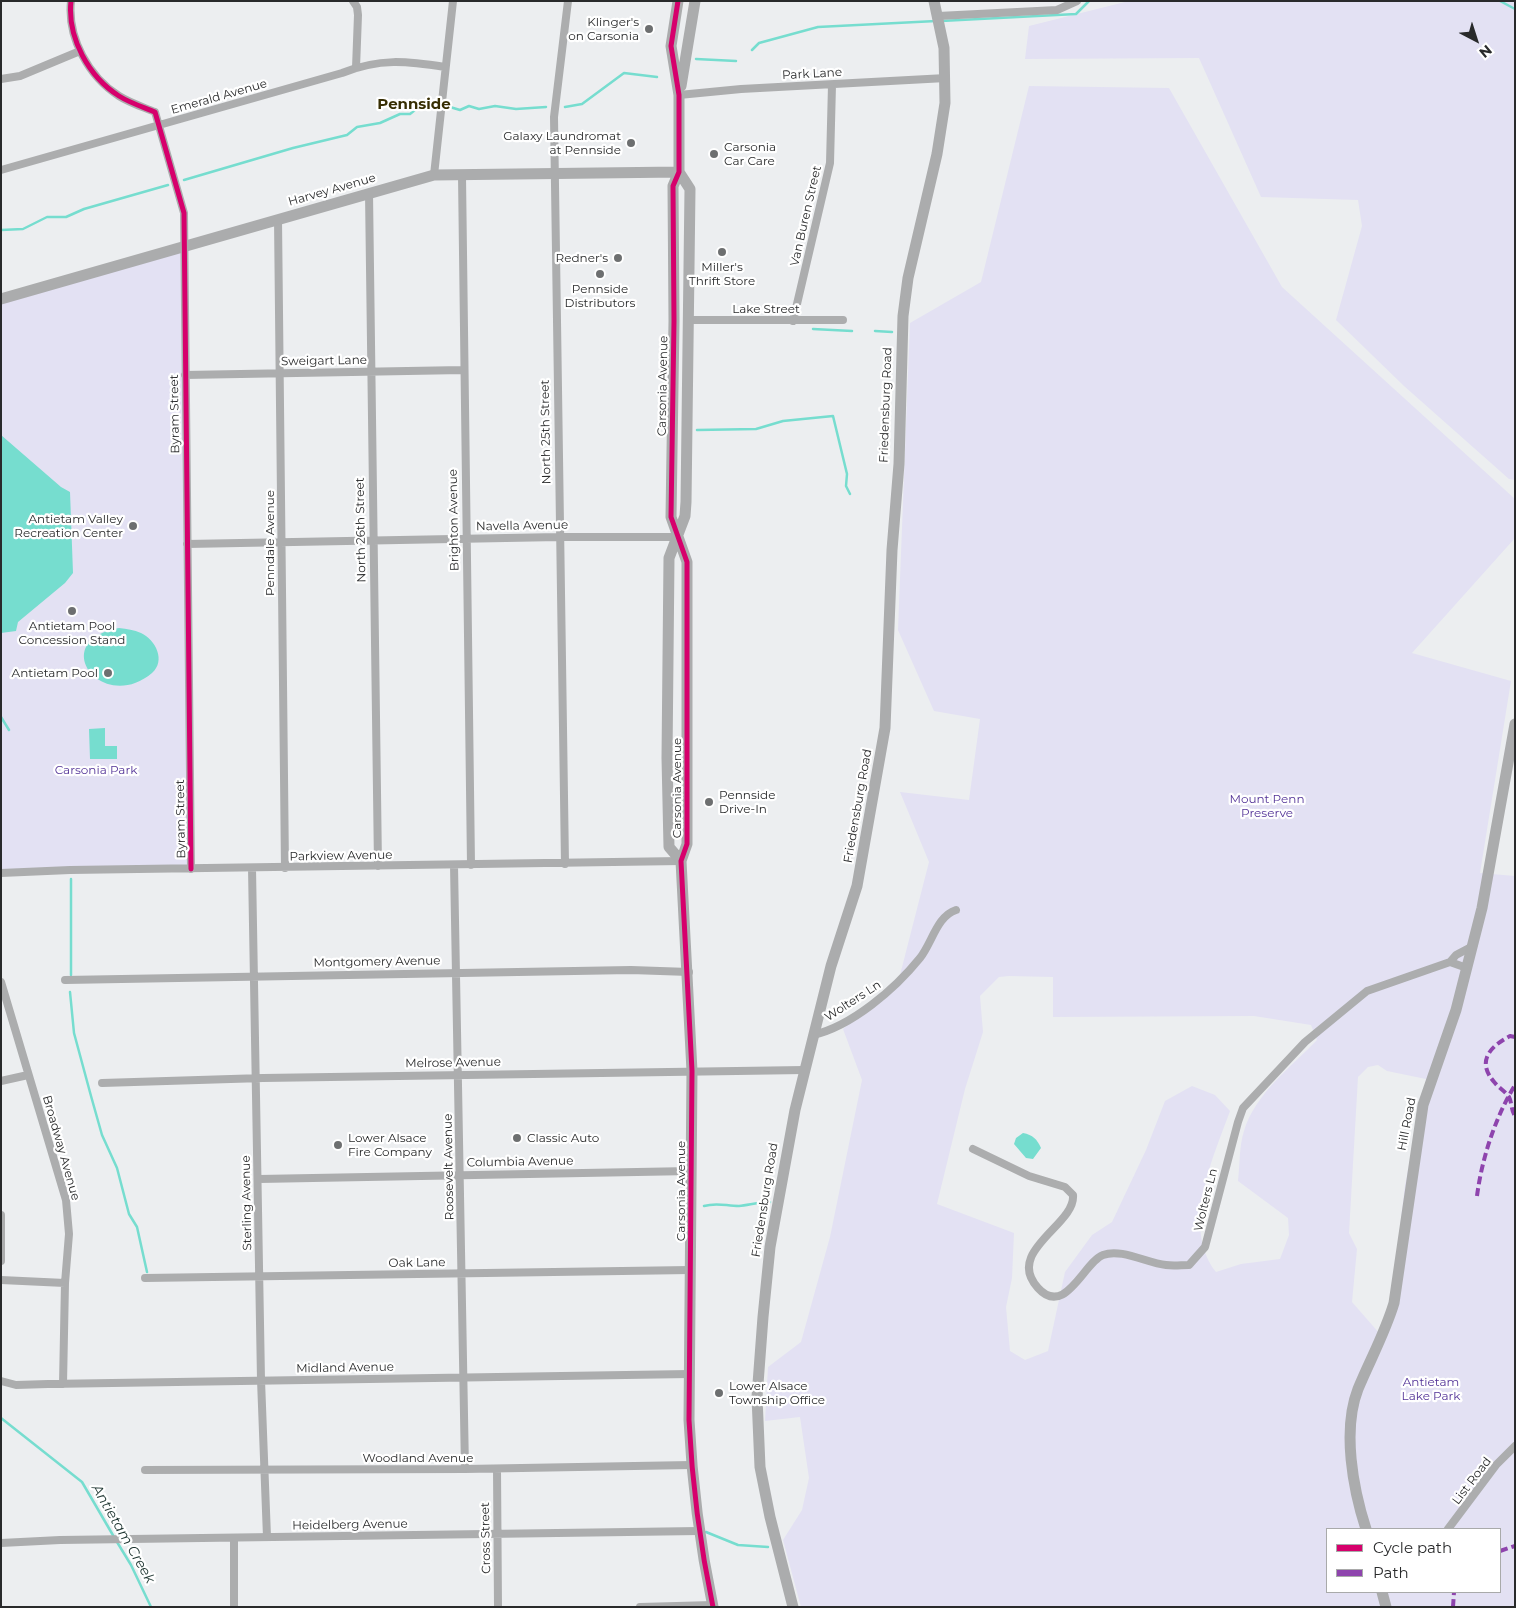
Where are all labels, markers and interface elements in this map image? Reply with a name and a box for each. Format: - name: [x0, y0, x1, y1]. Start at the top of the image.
- place label: Klinger's on Carsonia: [568, 15, 639, 43]
- north arrow: [1451, 15, 1501, 65]
- marker: Klinger's on Carsonia: [643, 23, 655, 35]
- text: N: [1476, 41, 1496, 62]
- street label: Park Lane: [782, 65, 842, 83]
- street label: Emerald Avenue: [169, 76, 269, 118]
- district label: Pennside: [377, 96, 451, 114]
- place label: Galaxy Laundromat at Pennside: [503, 129, 621, 157]
- marker: Galaxy Laundromat at Pennside: [625, 137, 637, 149]
- place label: Carsonia Car Care: [724, 140, 776, 168]
- marker: Carsonia Car Care: [708, 148, 720, 160]
- street label: Van Buren Street: [787, 164, 825, 268]
- street label: Harvey Avenue: [287, 171, 377, 209]
- marker: Miller's Thrift Store: [716, 246, 728, 258]
- place label: Redner's: [555, 251, 608, 265]
- marker: Redner's: [612, 252, 624, 264]
- place label: Miller's Thrift Store: [689, 260, 755, 288]
- marker: Pennside Distributors: [594, 268, 606, 280]
- place label: Pennside Distributors: [565, 282, 635, 310]
- street label: Lake Street: [732, 302, 800, 316]
- street label: Carsonia Avenue: [655, 336, 671, 436]
- street label: Friedensburg Road: [877, 347, 895, 463]
- street label: Sweigart Lane: [281, 353, 367, 369]
- street label: Byram Street: [167, 374, 183, 454]
- street label: North 25th Street: [538, 380, 554, 484]
- street label: Brighton Avenue: [446, 469, 462, 571]
- street label: North 26th Street: [353, 477, 369, 583]
- street label: Penndale Avenue: [263, 490, 277, 596]
- place label: Antietam Valley Recreation Center: [14, 512, 123, 540]
- street label: Navella Avenue: [476, 518, 568, 534]
- marker: Antietam Valley Recreation Center: [127, 520, 139, 532]
- marker: Antietam Pool Concession Stand: [66, 605, 78, 617]
- place label: Antietam Pool Concession Stand: [19, 619, 125, 647]
- place label: Antietam Pool: [12, 666, 98, 680]
- marker: Antietam Pool: [102, 667, 114, 679]
- street label: Carsonia Avenue: [670, 738, 684, 838]
- street label: Friedensburg Road: [841, 748, 875, 864]
- park label: Carsonia Park: [55, 763, 137, 777]
- street label: Byram Street: [173, 779, 189, 859]
- place label: Pennside Drive-In: [719, 788, 775, 816]
- park label: Mount Penn Preserve: [1229, 792, 1305, 820]
- marker: Pennside Drive-In: [703, 796, 715, 808]
- street label: Parkview Avenue: [289, 848, 393, 864]
- street label: Montgomery Avenue: [313, 954, 441, 970]
- street label: Wolters Ln: [822, 977, 884, 1025]
- street label: Melrose Avenue: [405, 1055, 501, 1071]
- street label: Broadway Avenue: [39, 1094, 83, 1202]
- street label: Hill Road: [1395, 1096, 1419, 1152]
- street label: Roosevelt Avenue: [441, 1114, 457, 1220]
- place label: Lower Alsace Fire Company: [348, 1131, 432, 1159]
- place label: Classic Auto: [527, 1131, 599, 1145]
- marker: Classic Auto: [511, 1132, 523, 1144]
- marker: Lower Alsace Fire Company: [332, 1139, 344, 1151]
- street label: Carsonia Avenue: [674, 1141, 688, 1241]
- street label: Friedensburg Road: [749, 1142, 781, 1258]
- street label: Columbia Avenue: [467, 1154, 573, 1170]
- street label: Sterling Avenue: [239, 1155, 255, 1251]
- street label: Wolters Ln: [1191, 1167, 1221, 1233]
- street label: Oak Lane: [388, 1255, 446, 1271]
- street label: Midland Avenue: [296, 1360, 394, 1376]
- park label: Antietam Lake Park: [1402, 1375, 1460, 1403]
- place label: Lower Alsace Township Office: [729, 1379, 825, 1407]
- marker: Lower Alsace Township Office: [713, 1387, 725, 1399]
- street label: Woodland Avenue: [363, 1451, 473, 1465]
- street label: List Road: [1450, 1454, 1494, 1508]
- water label: Antietam Creek: [88, 1481, 158, 1587]
- street label: Cross Street: [478, 1502, 494, 1574]
- street label: Heidelberg Avenue: [292, 1517, 408, 1533]
- legend: [1326, 1528, 1501, 1593]
- text: Cycle path: [1373, 1538, 1452, 1557]
- text: Path: [1373, 1563, 1409, 1582]

